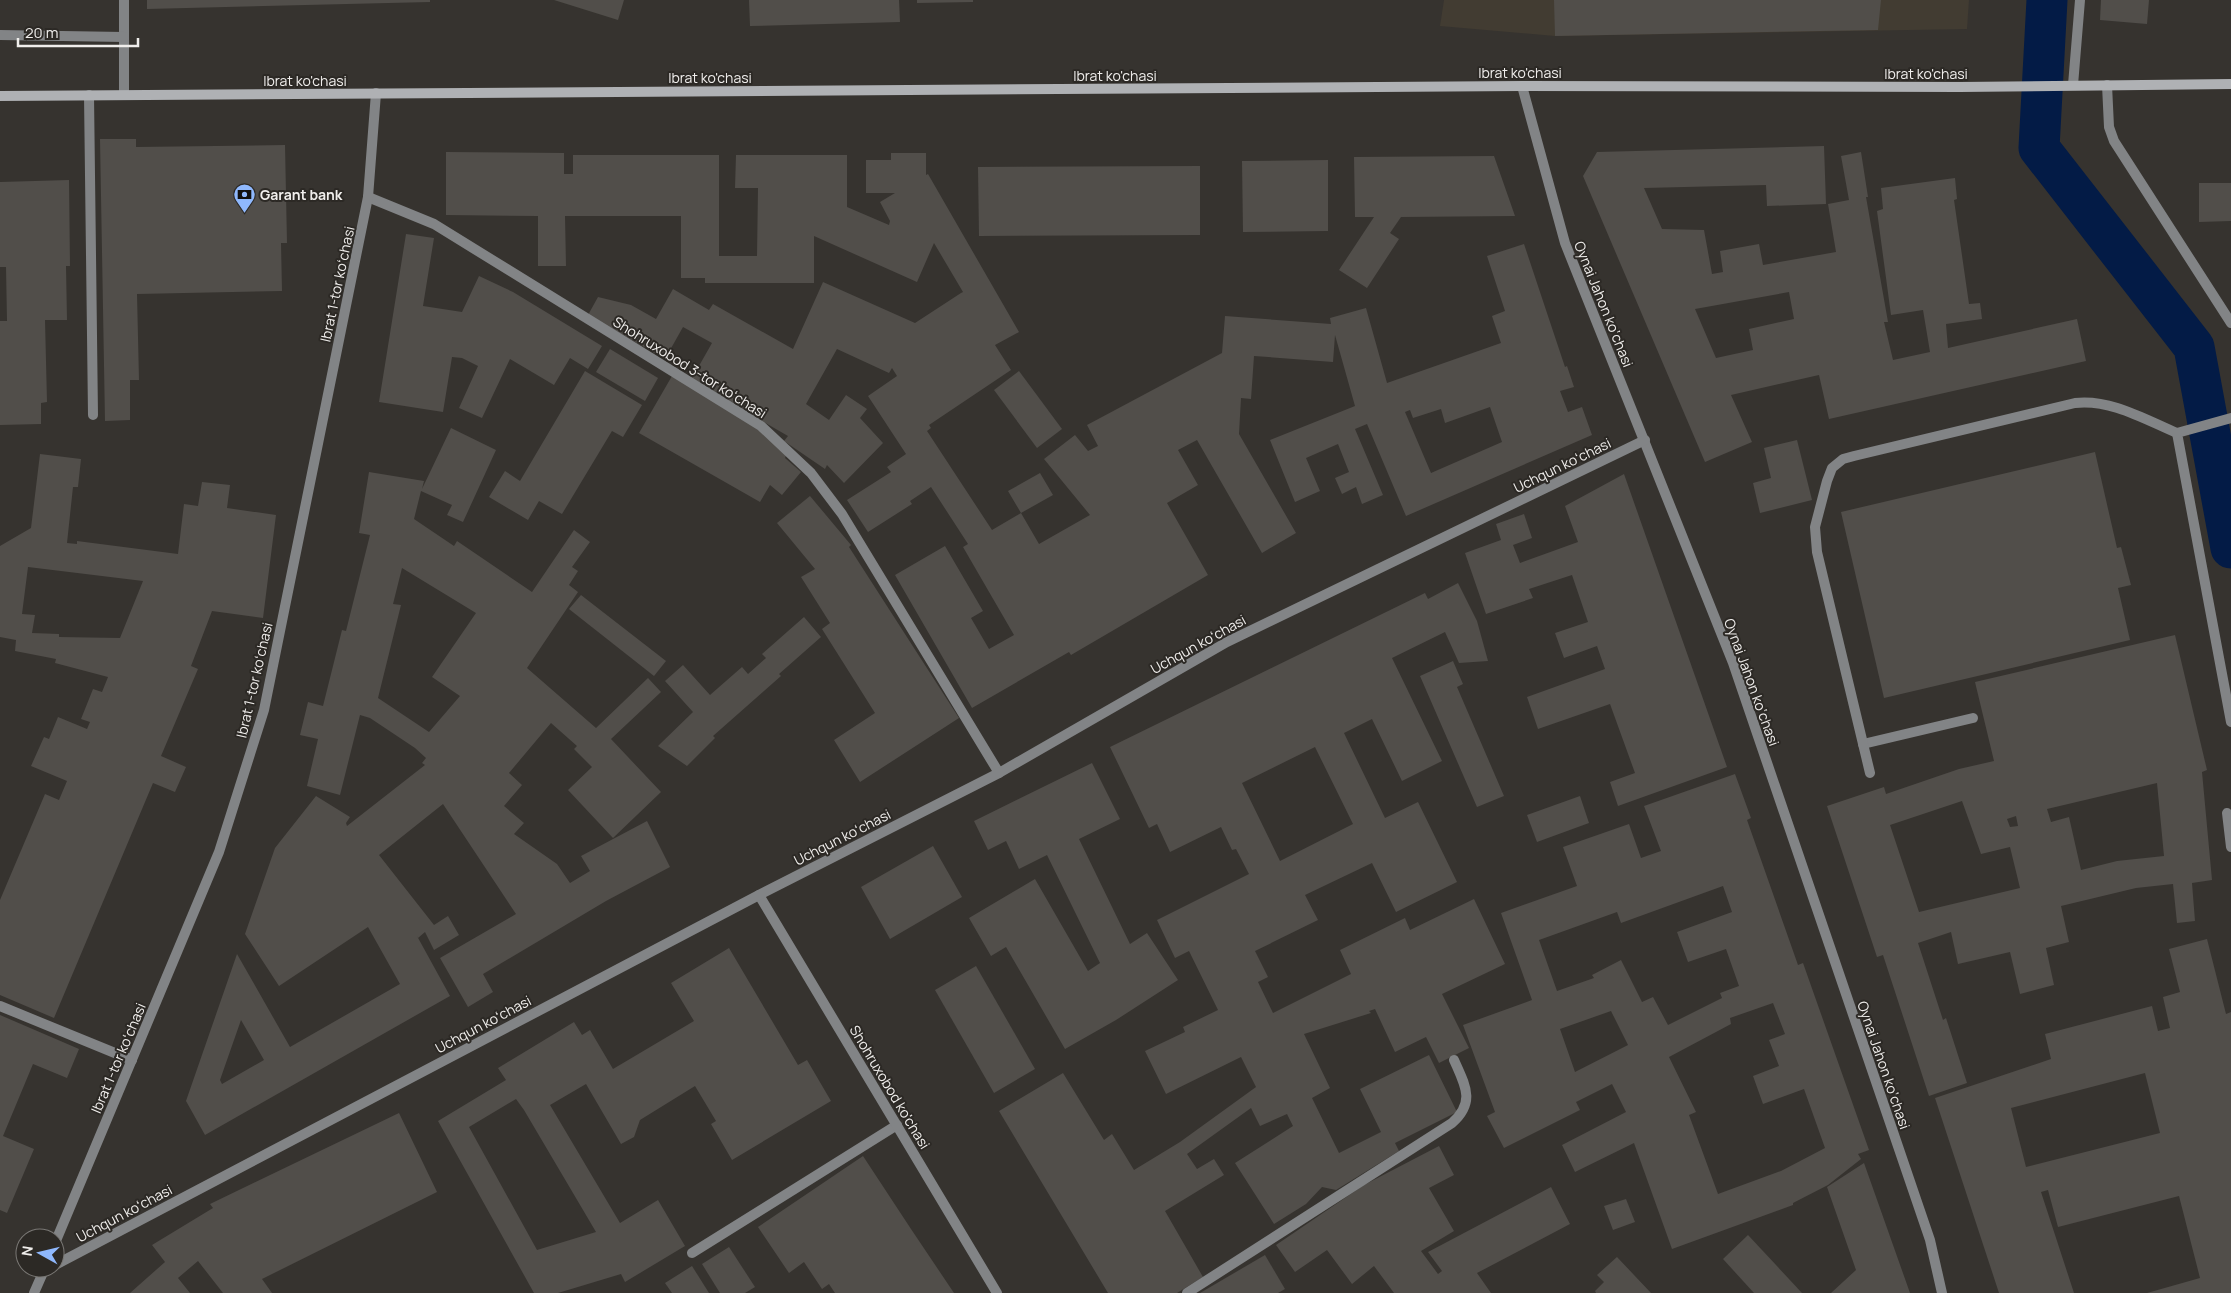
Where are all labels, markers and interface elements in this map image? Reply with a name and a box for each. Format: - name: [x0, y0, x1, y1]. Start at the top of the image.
- scale bar: [18, 15, 138, 47]
- text: 20 m: [25, 22, 58, 43]
- street label: Ibrat ko'chasi: [1478, 63, 1562, 82]
- street label: Ibrat ko'chasi: [1884, 64, 1968, 83]
- street label: Ibrat ko'chasi: [1073, 66, 1157, 85]
- street label: Ibrat ko'chasi: [668, 68, 752, 87]
- street label: Ibrat ko'chasi: [263, 71, 347, 90]
- bank icon: Garant bank: [232, 182, 256, 213]
- place label: Garant bank: [260, 185, 343, 204]
- street label: Ibrat 1-tor koʻchasi: [315, 224, 359, 344]
- street label: Oynai Jahon ko‘chasi: [1570, 238, 1638, 370]
- street label: Shohruxobod 3-tor koʻchasi: [610, 312, 770, 422]
- street label: Uchqun koʻchasi: [1510, 433, 1614, 497]
- street label: Uchqun koʻchasi: [1147, 610, 1249, 678]
- street label: Oynai Jahon ko‘chasi: [1720, 616, 1784, 748]
- street label: Ibrat 1-tor koʻchasi: [231, 620, 277, 740]
- street label: Uchqun koʻchasi: [790, 804, 894, 870]
- street label: Uchqun koʻchasi: [432, 991, 534, 1057]
- street label: Oynai Jahon ko‘chasi: [1853, 998, 1915, 1132]
- street label: Ibrat 1-tor koʻchasi: [86, 1000, 150, 1116]
- street label: Shohruxobod ko'chasi: [846, 1022, 934, 1152]
- street label: Uchqun koʻchasi: [73, 1180, 175, 1246]
- north arrow: [15, 1228, 65, 1278]
- text: N: [17, 1245, 37, 1257]

